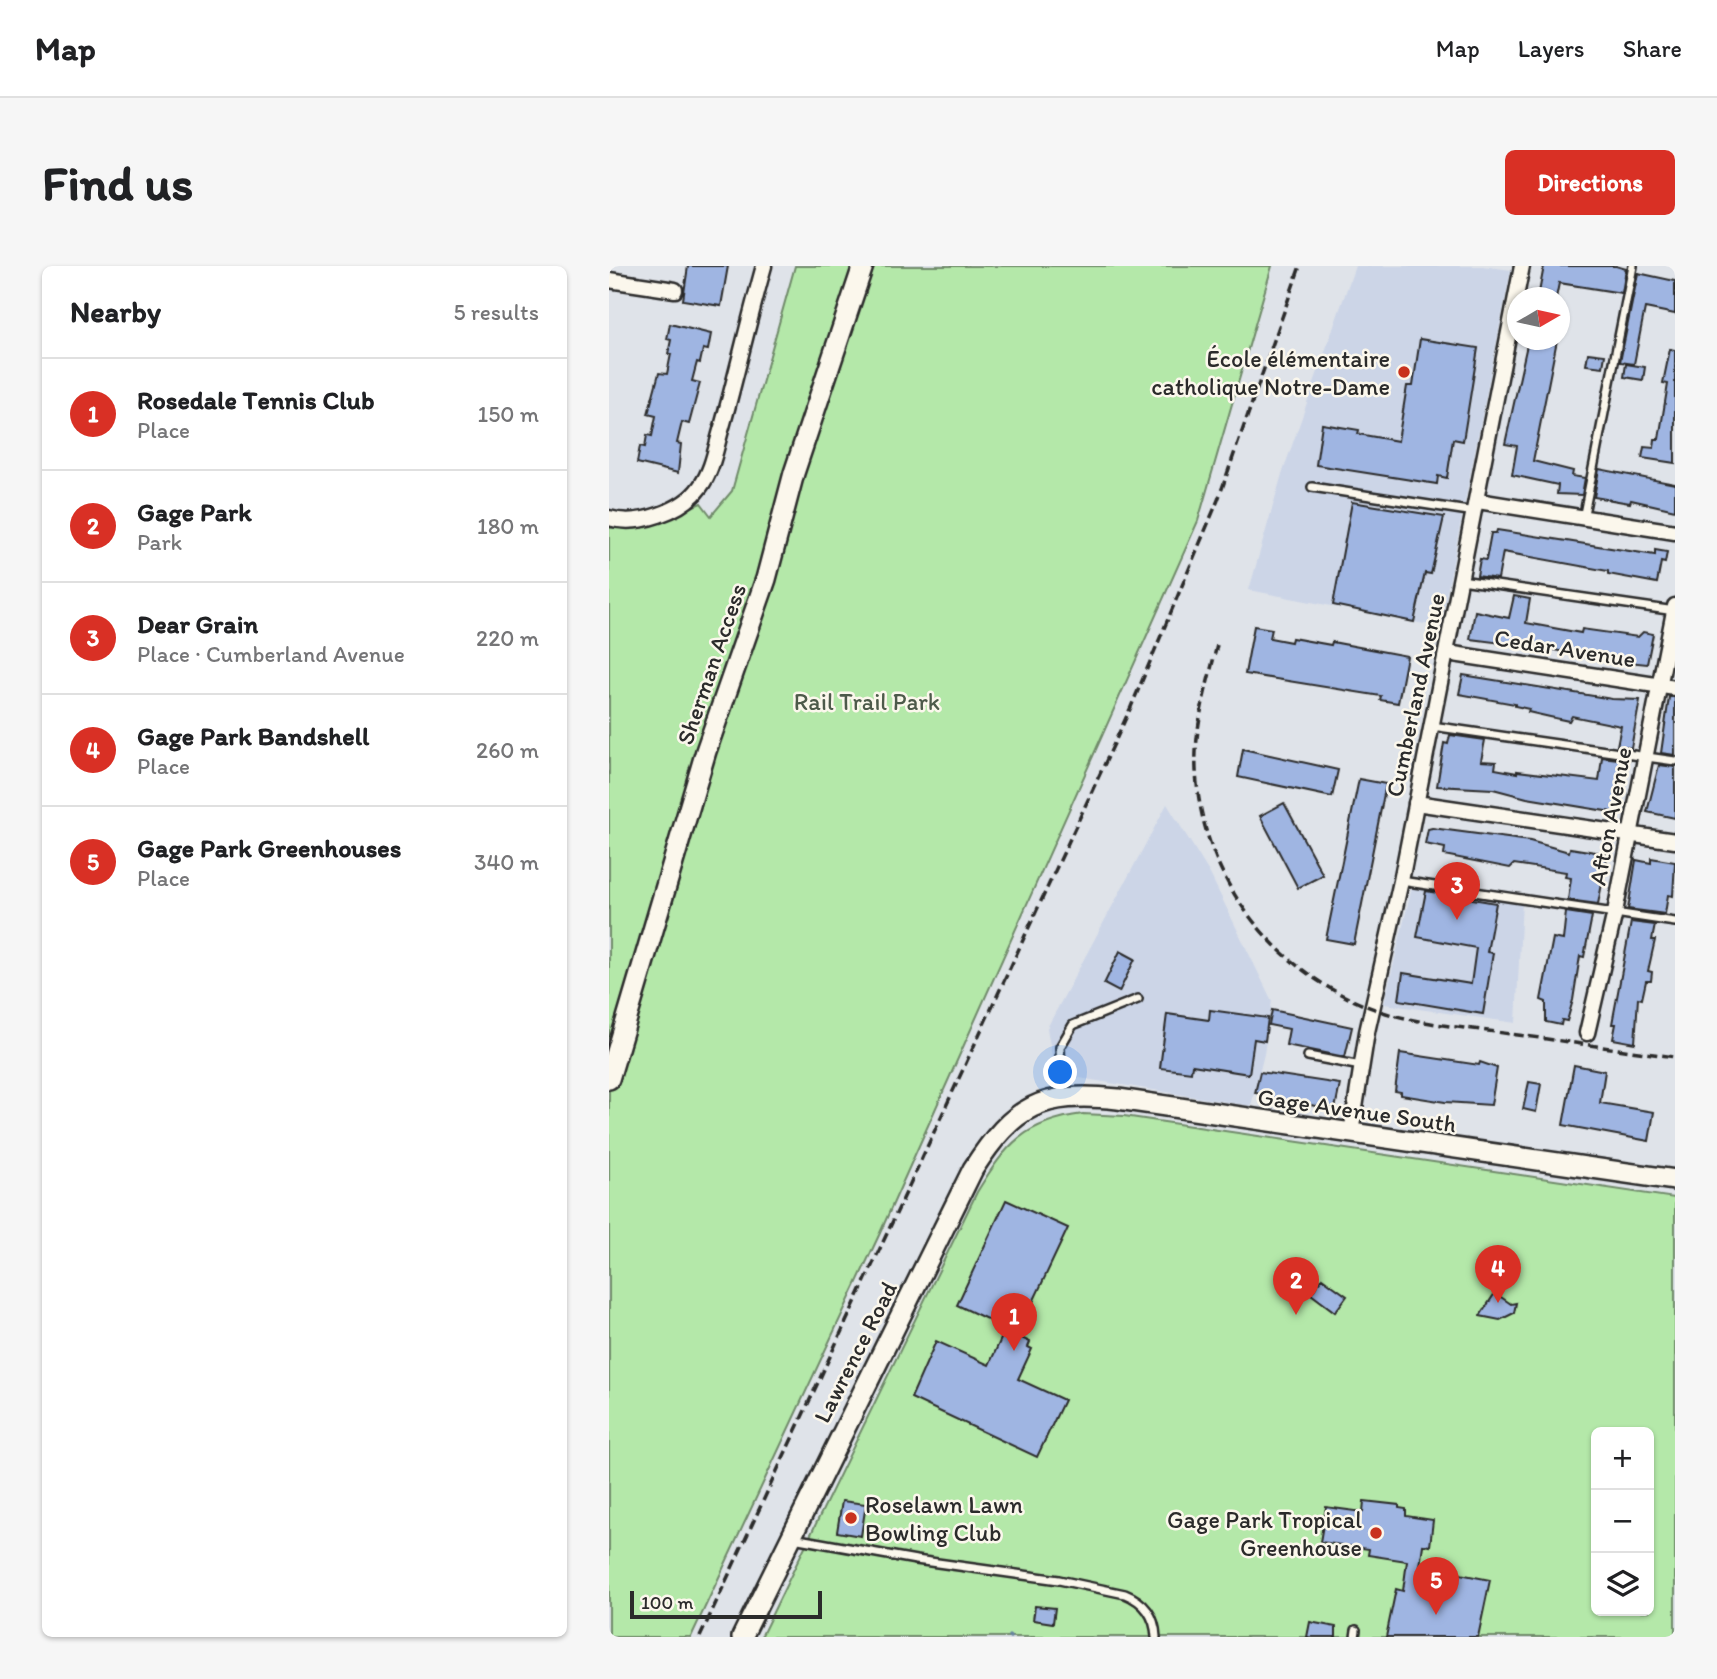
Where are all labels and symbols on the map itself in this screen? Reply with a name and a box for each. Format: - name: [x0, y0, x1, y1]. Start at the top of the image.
- north arrow: [1507, 287, 1570, 350]
- place label: École élémentaire catholique Notre-Dame: [1151, 344, 1390, 401]
- marker: École élémentaire catholique Notre-Dame: [1396, 364, 1412, 380]
- street label: Sherman Access: [670, 580, 752, 748]
- street label: Cumberland Avenue: [1379, 590, 1451, 800]
- street label: Cedar Avenue: [1492, 623, 1638, 673]
- park label: Rail Trail Park: [794, 687, 940, 716]
- street label: Afton Avenue: [1582, 744, 1638, 888]
- pin: 3: [1434, 862, 1480, 920]
- your location: [1043, 1055, 1077, 1089]
- street label: Gage Avenue South: [1256, 1082, 1458, 1138]
- pin: 4: [1475, 1245, 1521, 1303]
- pin: 2: [1273, 1257, 1319, 1315]
- street label: Lawrence Road: [807, 1276, 903, 1427]
- pin: 1: [991, 1293, 1037, 1351]
- place label: Roselawn Lawn Bowling Club: [865, 1490, 1023, 1547]
- place label: Gage Park Tropical Greenhouse: [1167, 1505, 1362, 1562]
- marker: Roselawn Lawn Bowling Club: [843, 1510, 859, 1526]
- marker: Gage Park Tropical Greenhouse: [1368, 1525, 1384, 1541]
- pin: 5: [1413, 1557, 1459, 1615]
- scale bar: [630, 1588, 823, 1620]

